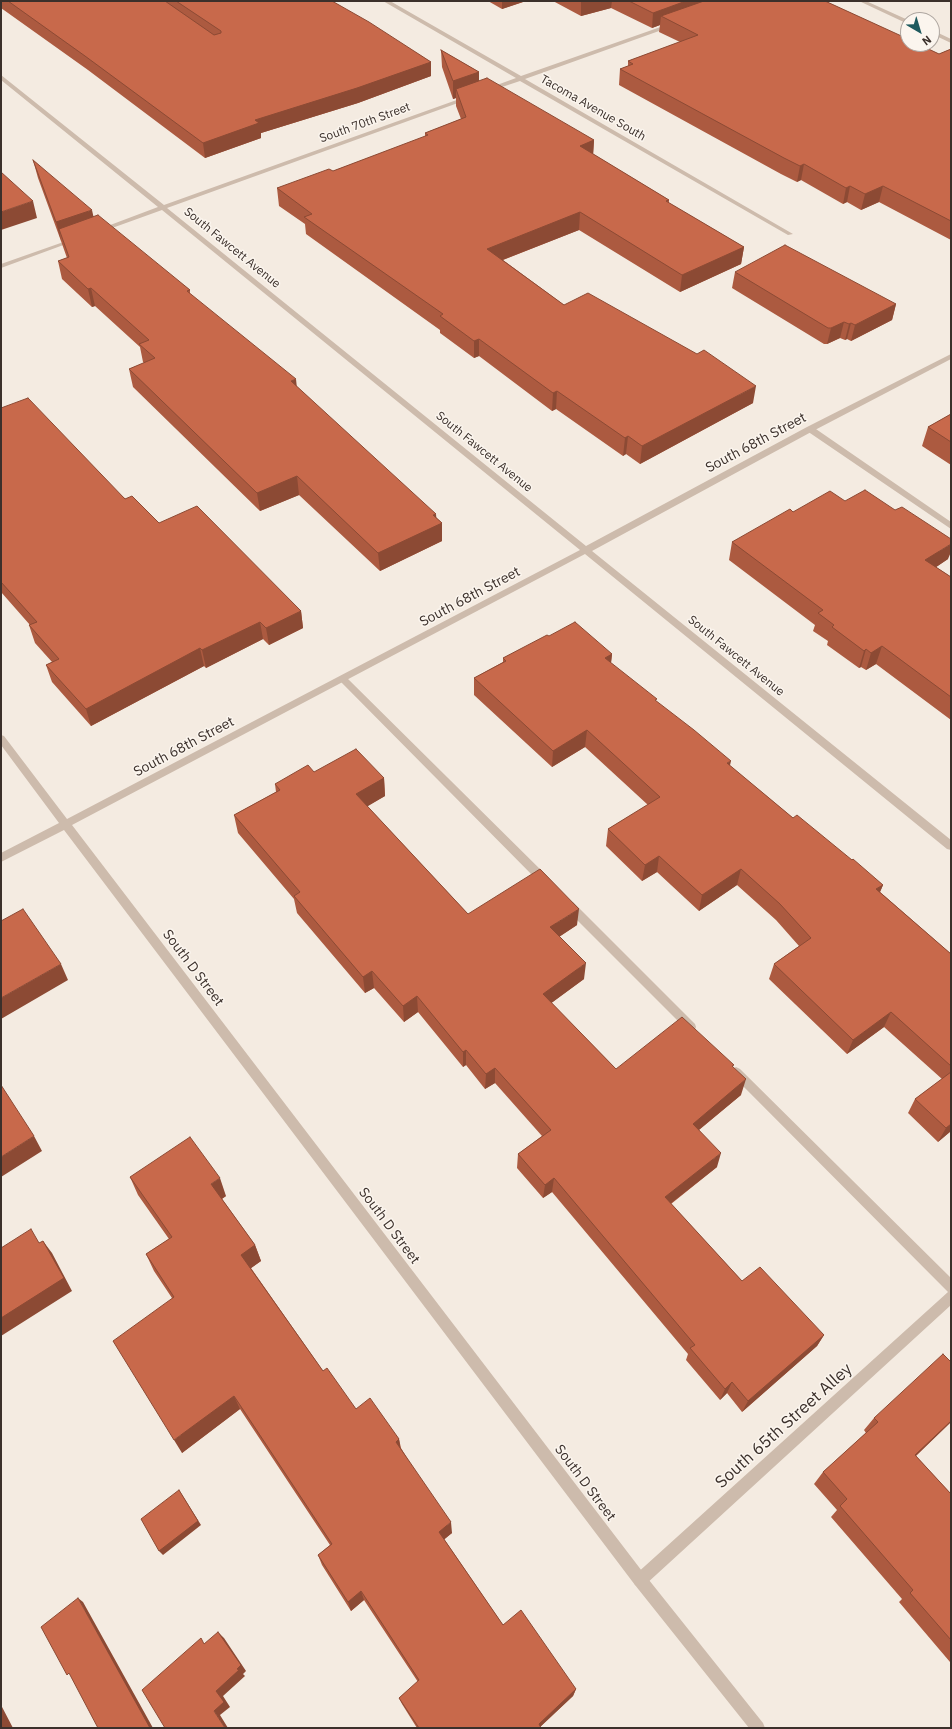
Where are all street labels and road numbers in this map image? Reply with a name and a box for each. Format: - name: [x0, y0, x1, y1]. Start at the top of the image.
- street label: Tacoma Avenue South: [538, 72, 648, 144]
- street label: South 70th Street: [318, 100, 412, 146]
- street label: South Fawcett Avenue: [181, 205, 283, 291]
- street label: South Fawcett Avenue: [433, 409, 535, 495]
- street label: South 68th Street: [703, 409, 809, 477]
- street label: South 68th Street: [417, 563, 523, 631]
- street label: South Fawcett Avenue: [685, 613, 787, 699]
- street label: South 68th Street: [131, 713, 237, 781]
- street label: South D Street: [159, 927, 227, 1009]
- street label: South D Street: [355, 1185, 423, 1267]
- street label: South 65th Street Alley: [711, 1359, 857, 1493]
- street label: South D Street: [551, 1442, 619, 1524]

